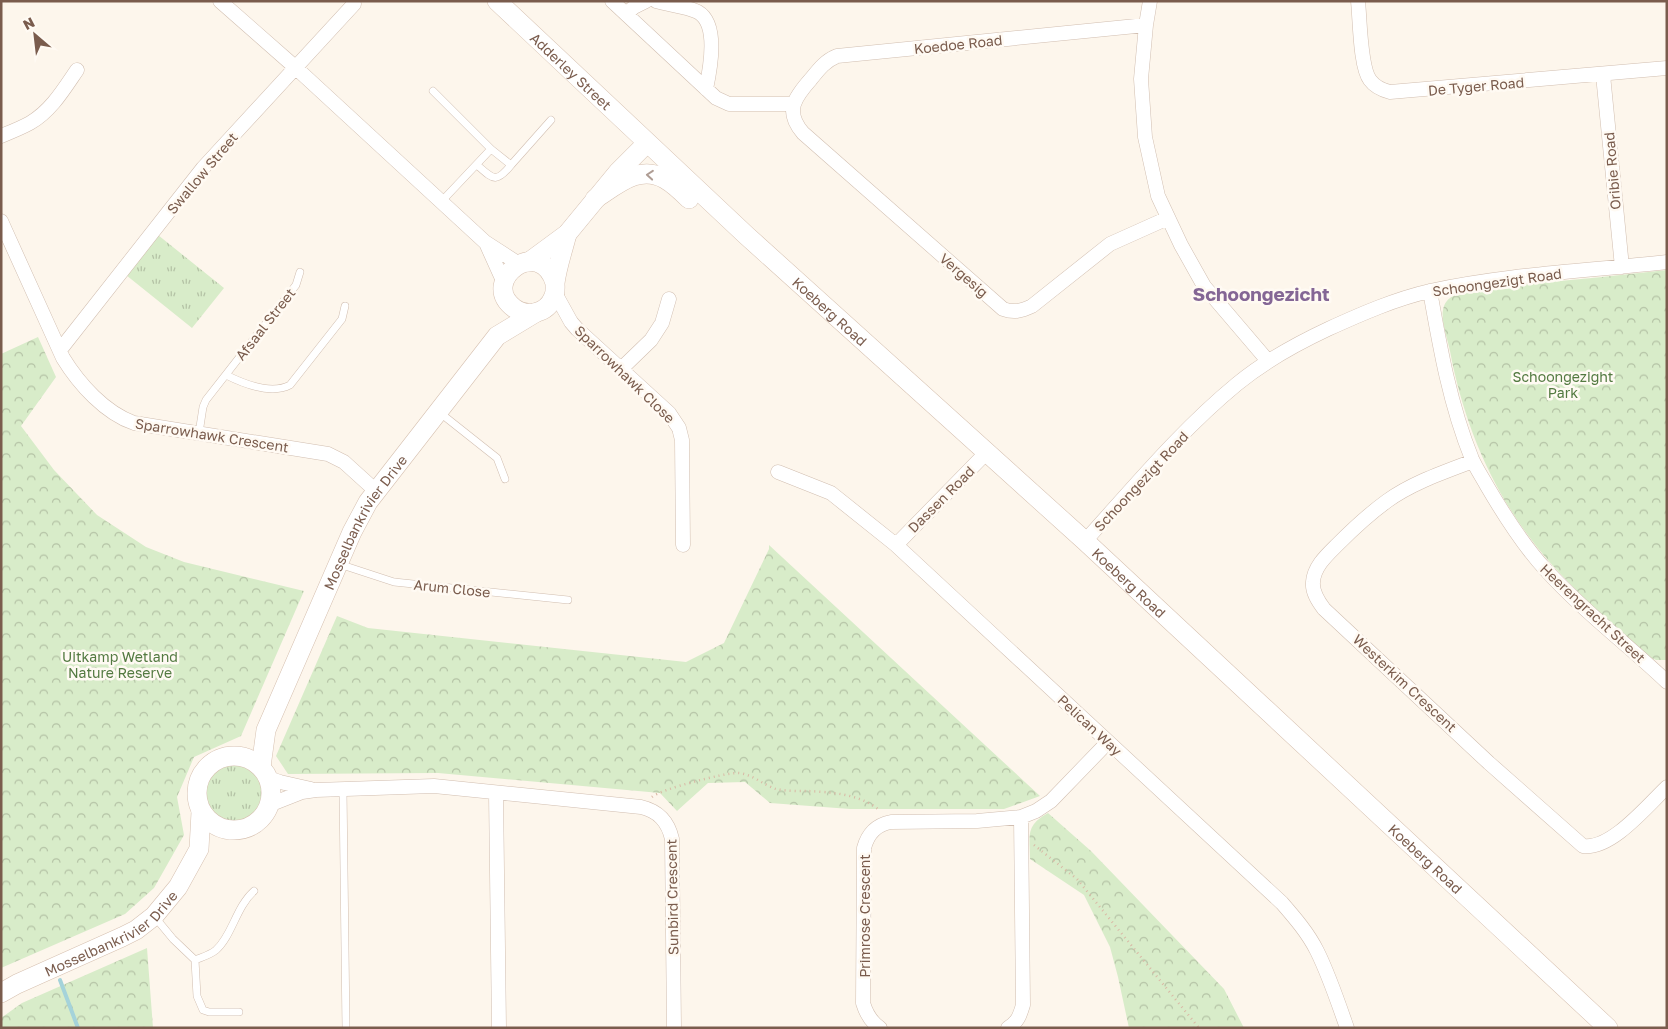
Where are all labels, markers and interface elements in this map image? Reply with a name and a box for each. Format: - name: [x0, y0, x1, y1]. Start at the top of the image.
- north arrow: [10, 10, 60, 60]
- text: N: [20, 13, 37, 33]
- street label: Adderley Street: [527, 29, 615, 113]
- street label: Koedoe Road: [913, 31, 1003, 57]
- street label: De Tyger Road: [1427, 73, 1525, 99]
- street label: Swallow Street: [163, 129, 241, 217]
- street label: Oribie Road: [1600, 131, 1624, 211]
- one-way arrow: [645, 170, 653, 181]
- street label: Vergesig: [936, 249, 992, 301]
- street label: Schoongezigt Road: [1431, 265, 1563, 299]
- street label: Koeberg Road: [789, 273, 871, 349]
- district label: Schoongezicht: [1192, 282, 1330, 305]
- street label: Afsaal Street: [232, 285, 298, 363]
- street label: Sparrowhawk Close: [571, 322, 679, 426]
- park label: Schoongezight Park: [1513, 368, 1613, 401]
- street label: Sparrowhawk Crescent: [134, 414, 290, 456]
- street label: Schoongezigt Road: [1090, 428, 1192, 534]
- street label: Mosselbankrivier Drive: [319, 451, 410, 592]
- street label: Dassen Road: [904, 462, 978, 536]
- street label: Koeberg Road: [1089, 544, 1170, 621]
- street label: Heerengracht Street: [1537, 560, 1649, 666]
- street label: Arum Close: [413, 576, 491, 600]
- street label: Westerkim Crescent: [1350, 631, 1460, 735]
- park label: Uitkamp Wetland Nature Reserve: [62, 648, 178, 681]
- street label: Pelican Way: [1054, 691, 1126, 759]
- street label: Koeberg Road: [1385, 820, 1466, 897]
- street label: Sunbird Crescent: [662, 839, 682, 955]
- street label: Primrose Crescent: [856, 854, 873, 978]
- street label: Mosselbankrivier Drive: [42, 887, 180, 979]

